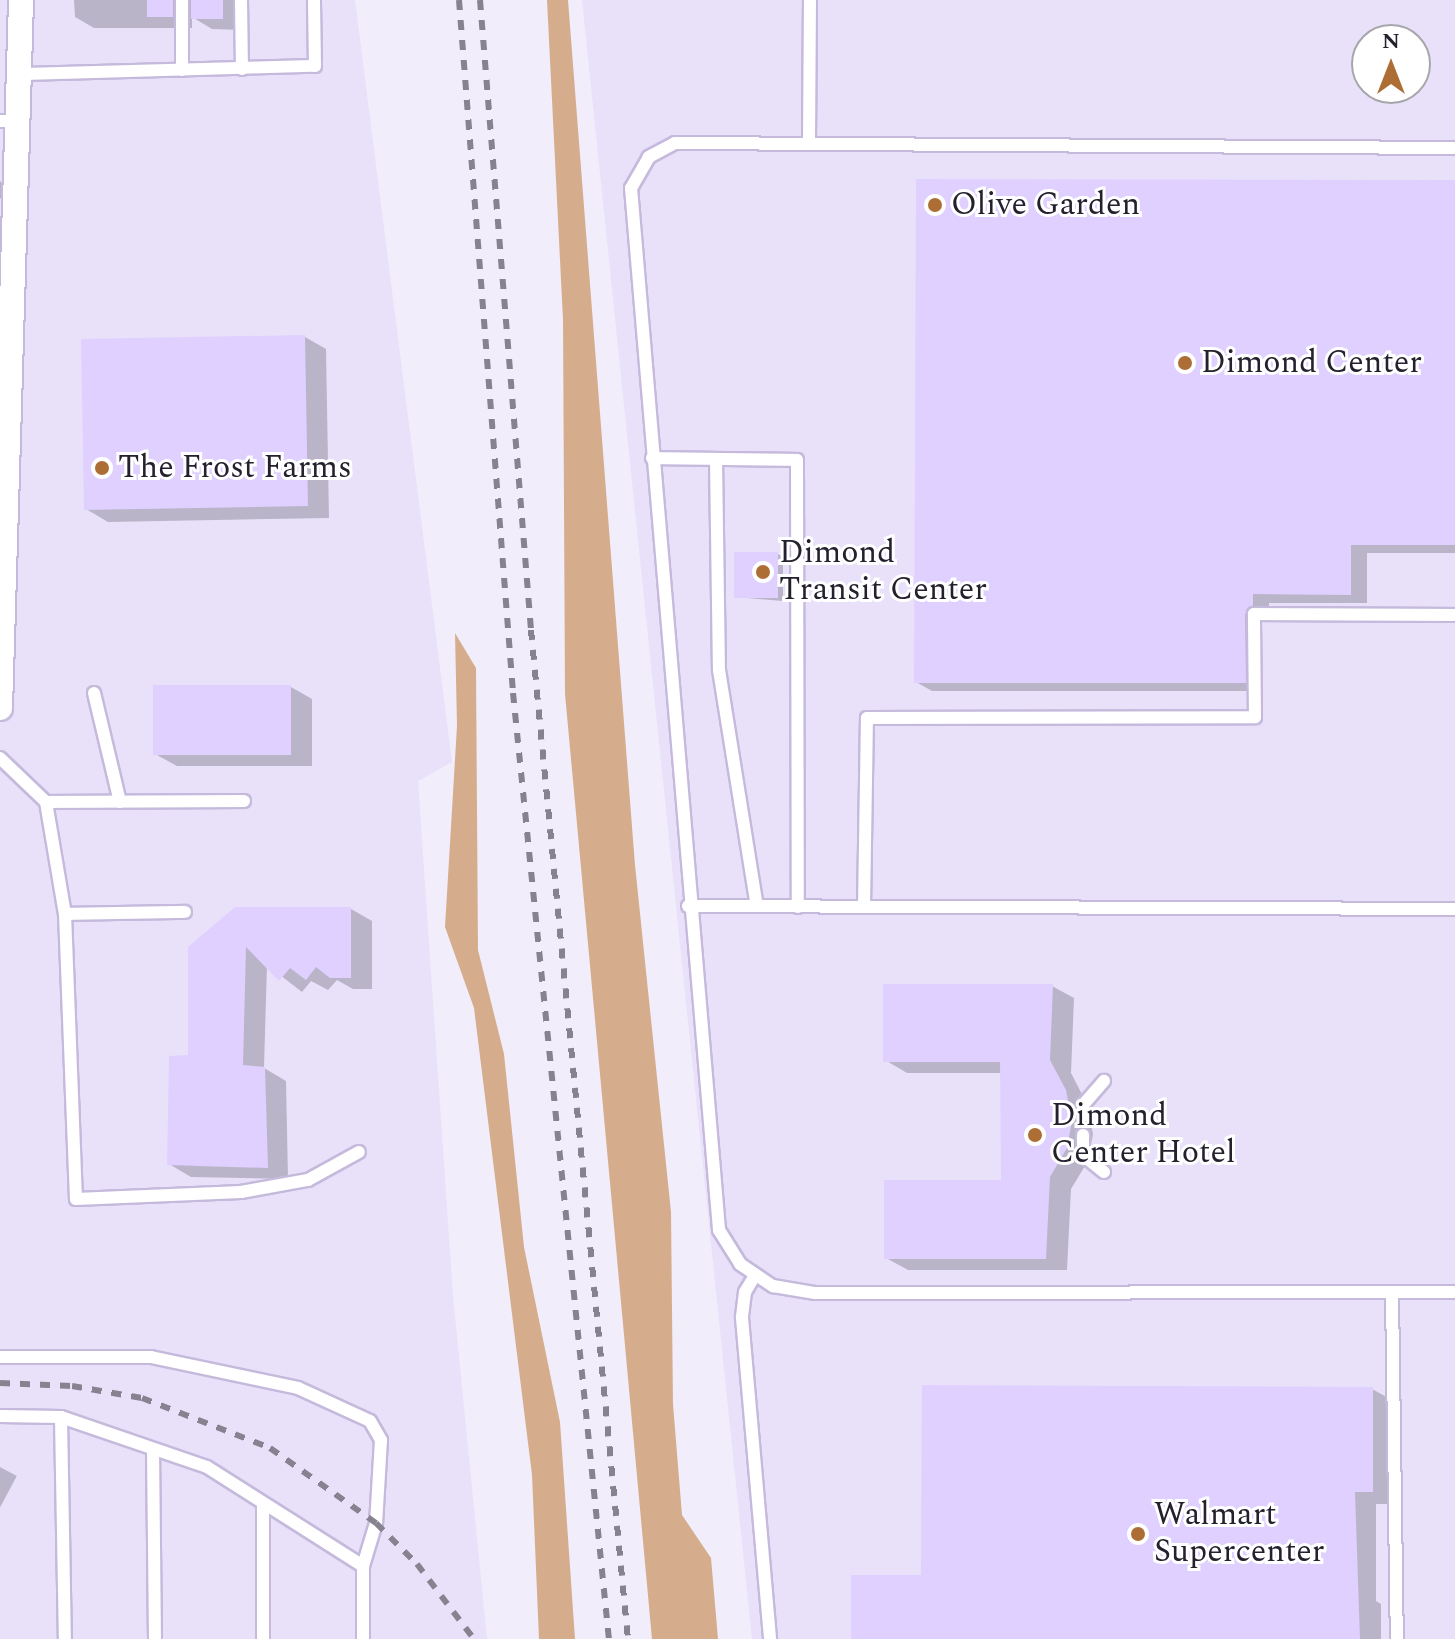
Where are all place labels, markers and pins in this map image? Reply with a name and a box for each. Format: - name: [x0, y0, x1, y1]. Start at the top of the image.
- place label: Olive Garden: [951, 186, 1140, 224]
- marker: Olive Garden: [926, 196, 944, 214]
- place label: Dimond Center: [1201, 344, 1422, 382]
- marker: Dimond Center: [1176, 354, 1194, 372]
- place label: The Frost Farms: [118, 449, 352, 487]
- marker: The Frost Farms: [93, 459, 111, 477]
- place label: Dimond Transit Center: [779, 535, 987, 610]
- marker: Dimond Transit Center: [754, 563, 772, 581]
- place label: Dimond Center Hotel: [1051, 1098, 1235, 1173]
- marker: Dimond Center Hotel: [1026, 1126, 1044, 1144]
- place label: Walmart Supercenter: [1154, 1497, 1324, 1572]
- marker: Walmart Supercenter: [1129, 1525, 1147, 1543]

